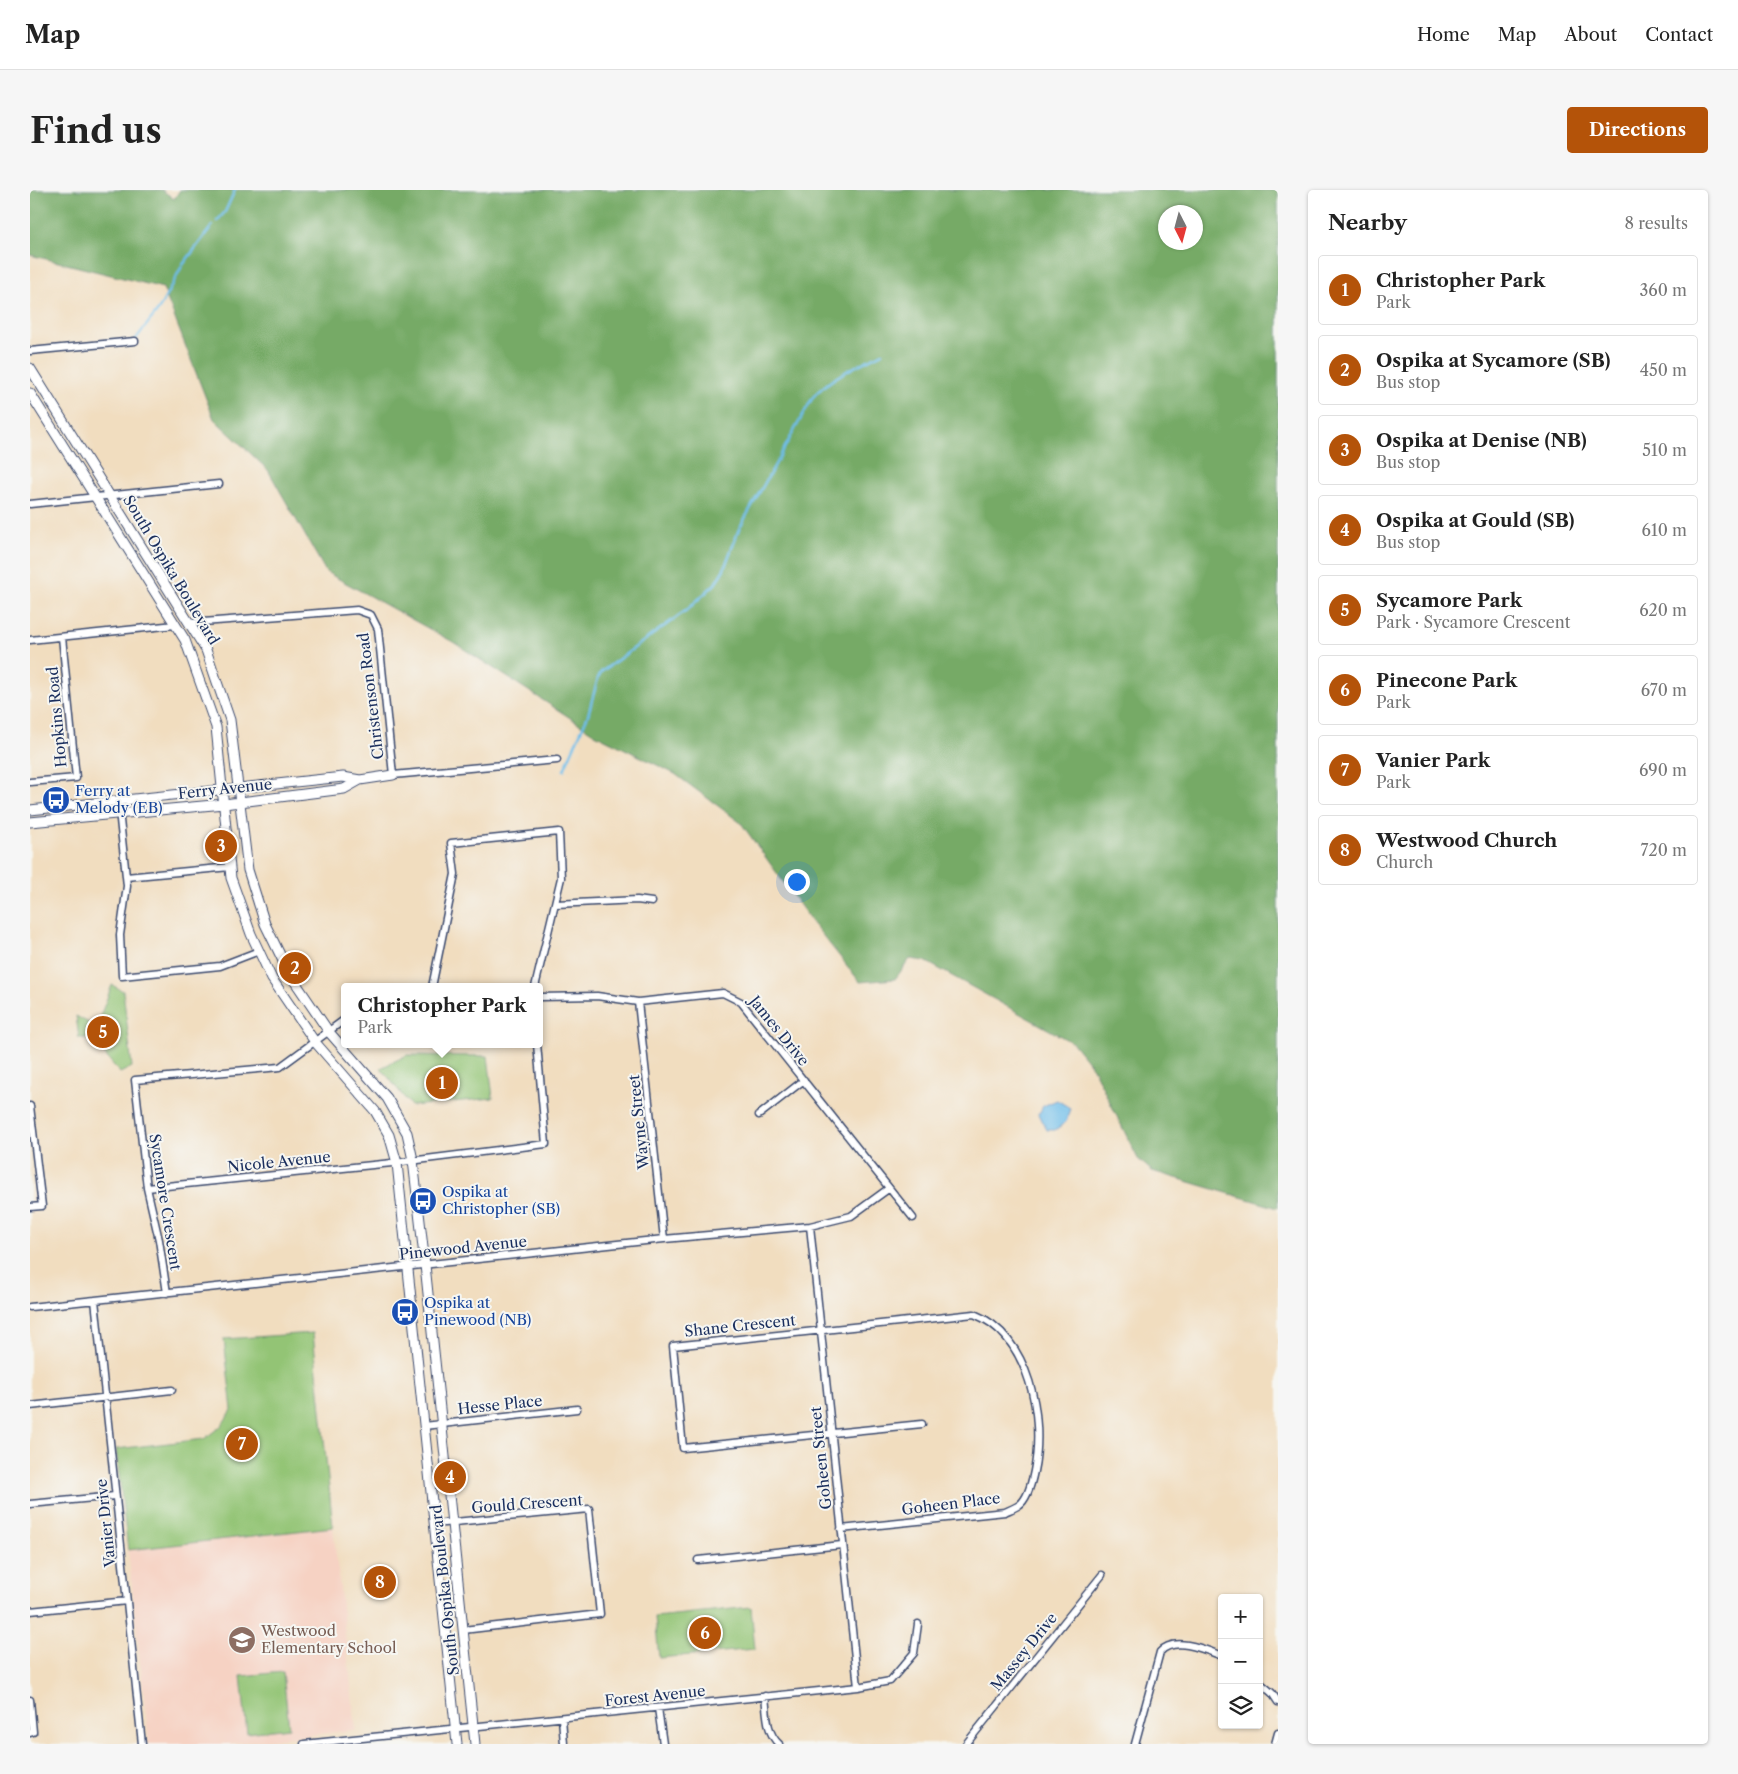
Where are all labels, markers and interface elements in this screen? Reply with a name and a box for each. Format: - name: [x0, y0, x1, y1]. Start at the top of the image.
- text: Map: [25, 20, 80, 49]
- text: Home: [1417, 24, 1470, 46]
- text: Map: [1498, 24, 1536, 46]
- text: About: [1564, 24, 1617, 46]
- text: Contact: [1645, 24, 1713, 46]
- button: Directions: [1567, 107, 1708, 153]
- text: Find us: [30, 109, 162, 152]
- north arrow: [1158, 205, 1203, 250]
- text: Nearby: [1328, 210, 1407, 235]
- text: 8 results: [1625, 213, 1688, 233]
- text: Christopher Park: [1376, 269, 1545, 292]
- text: 1: [1341, 280, 1349, 300]
- text: 360 m: [1640, 280, 1687, 300]
- text: Park: [1376, 292, 1411, 312]
- text: Ospika at Sycamore (SB): [1376, 349, 1611, 372]
- text: 2: [1340, 360, 1350, 380]
- text: 450 m: [1640, 360, 1687, 380]
- text: Bus stop: [1376, 372, 1440, 392]
- text: Ospika at Denise (NB): [1376, 429, 1587, 452]
- text: 3: [1340, 440, 1350, 460]
- text: 510 m: [1642, 440, 1687, 460]
- text: Bus stop: [1376, 452, 1440, 472]
- street label: South Ospika Boulevard: [119, 491, 224, 648]
- text: Ospika at Gould (SB): [1376, 509, 1574, 532]
- text: 4: [1340, 520, 1350, 540]
- text: 610 m: [1642, 520, 1687, 540]
- text: Bus stop: [1376, 532, 1440, 552]
- text: Sycamore Park: [1376, 589, 1522, 612]
- text: 5: [1341, 600, 1349, 620]
- text: 620 m: [1639, 600, 1687, 620]
- text: Park · Sycamore Crescent: [1376, 612, 1571, 632]
- street label: Christenson Road: [353, 632, 388, 761]
- street label: Hopkins Road: [43, 666, 70, 768]
- text: Pinecone Park: [1376, 669, 1517, 692]
- text: 6: [1340, 680, 1350, 700]
- text: 670 m: [1641, 680, 1687, 700]
- text: Park: [1376, 692, 1411, 712]
- text: Vanier Park: [1376, 749, 1490, 772]
- text: 7: [1341, 760, 1349, 780]
- text: 690 m: [1639, 760, 1687, 780]
- text: Park: [1376, 772, 1411, 792]
- street label: Ferry Avenue: [177, 774, 273, 803]
- place label: Ferry at Melody (EB): [75, 781, 162, 817]
- bus stop icon: Ferry at Melody (EB): [41, 785, 71, 815]
- pin: 3: [205, 827, 237, 865]
- text: Westwood Church: [1376, 829, 1557, 852]
- text: 8: [1340, 840, 1350, 860]
- text: 720 m: [1641, 840, 1687, 860]
- text: Church: [1376, 852, 1433, 872]
- your location: [784, 869, 810, 895]
- pin: 2: [279, 949, 311, 987]
- popup: [341, 983, 543, 1048]
- street label: James Drive: [744, 990, 813, 1070]
- text: Christopher Park: [357, 994, 527, 1017]
- pin: 5: [87, 1013, 119, 1051]
- text: Park: [357, 1017, 392, 1037]
- pin: 1: [426, 1064, 458, 1102]
- street label: Wayne Street: [624, 1073, 653, 1171]
- street label: Sycamore Crescent: [145, 1132, 186, 1272]
- street label: Nicole Avenue: [226, 1147, 331, 1176]
- place label: Ospika at Christopher (SB): [442, 1182, 560, 1218]
- bus stop icon: Ospika at Christopher (SB): [408, 1186, 438, 1216]
- street label: Pinewood Avenue: [398, 1231, 528, 1264]
- place label: Ospika at Pinewood (NB): [424, 1293, 531, 1329]
- bus stop icon: Ospika at Pinewood (NB): [390, 1297, 420, 1327]
- street label: Shane Crescent: [683, 1310, 797, 1341]
- street label: Hesse Place: [457, 1391, 543, 1418]
- street label: Goheen Street: [806, 1405, 835, 1510]
- pin: 7: [226, 1425, 258, 1463]
- pin: 4: [434, 1458, 466, 1496]
- street label: Vanier Drive: [91, 1478, 120, 1569]
- street label: Goheen Place: [900, 1488, 1001, 1519]
- street label: Gould Crescent: [471, 1490, 584, 1517]
- street label: South Ospika Boulevard: [426, 1504, 463, 1676]
- pin: 8: [364, 1563, 396, 1601]
- map controls: [1218, 1594, 1263, 1729]
- button: +: [1218, 1594, 1263, 1639]
- street label: Massey Drive: [986, 1609, 1061, 1695]
- pin: 6: [689, 1614, 721, 1652]
- place label: Westwood Elementary School: [260, 1621, 397, 1657]
- school or university icon: Westwood Elementary School: [227, 1625, 257, 1655]
- button: −: [1218, 1639, 1263, 1684]
- street label: Forest Avenue: [604, 1681, 706, 1710]
- button: layers: [1218, 1684, 1263, 1729]

